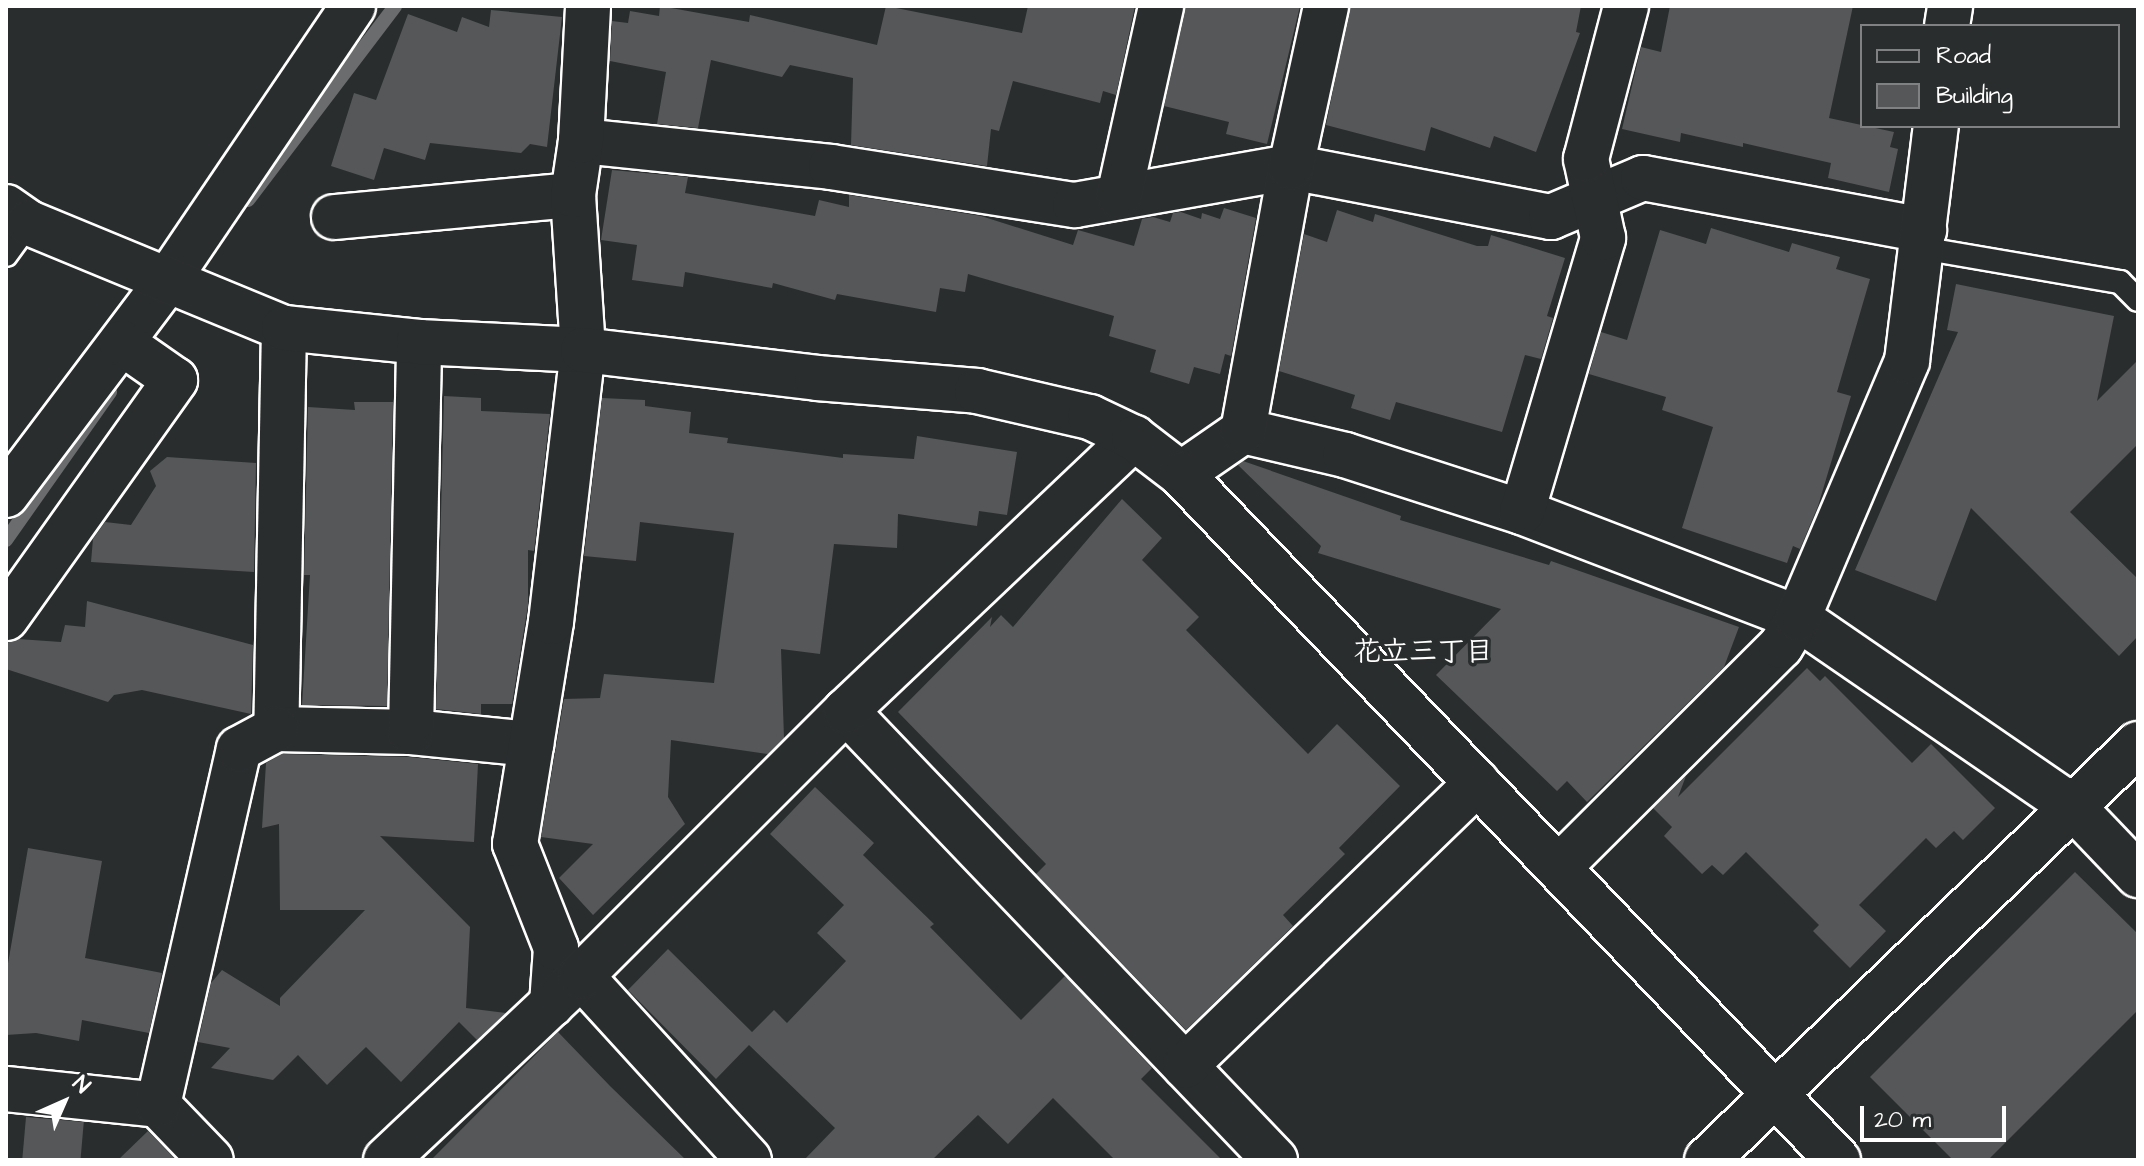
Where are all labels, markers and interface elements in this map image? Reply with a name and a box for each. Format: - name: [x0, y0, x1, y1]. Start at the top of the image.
- legend: [1860, 24, 2120, 128]
- text: Road: [1936, 39, 1991, 73]
- text: Building: [1936, 79, 2013, 113]
- district label: 花立三丁目: [1353, 635, 1493, 669]
- north arrow: [24, 1062, 104, 1142]
- text: N: [65, 1069, 97, 1101]
- scale bar: [1864, 1090, 2010, 1140]
- text: 20 m: [1874, 1103, 1931, 1137]

